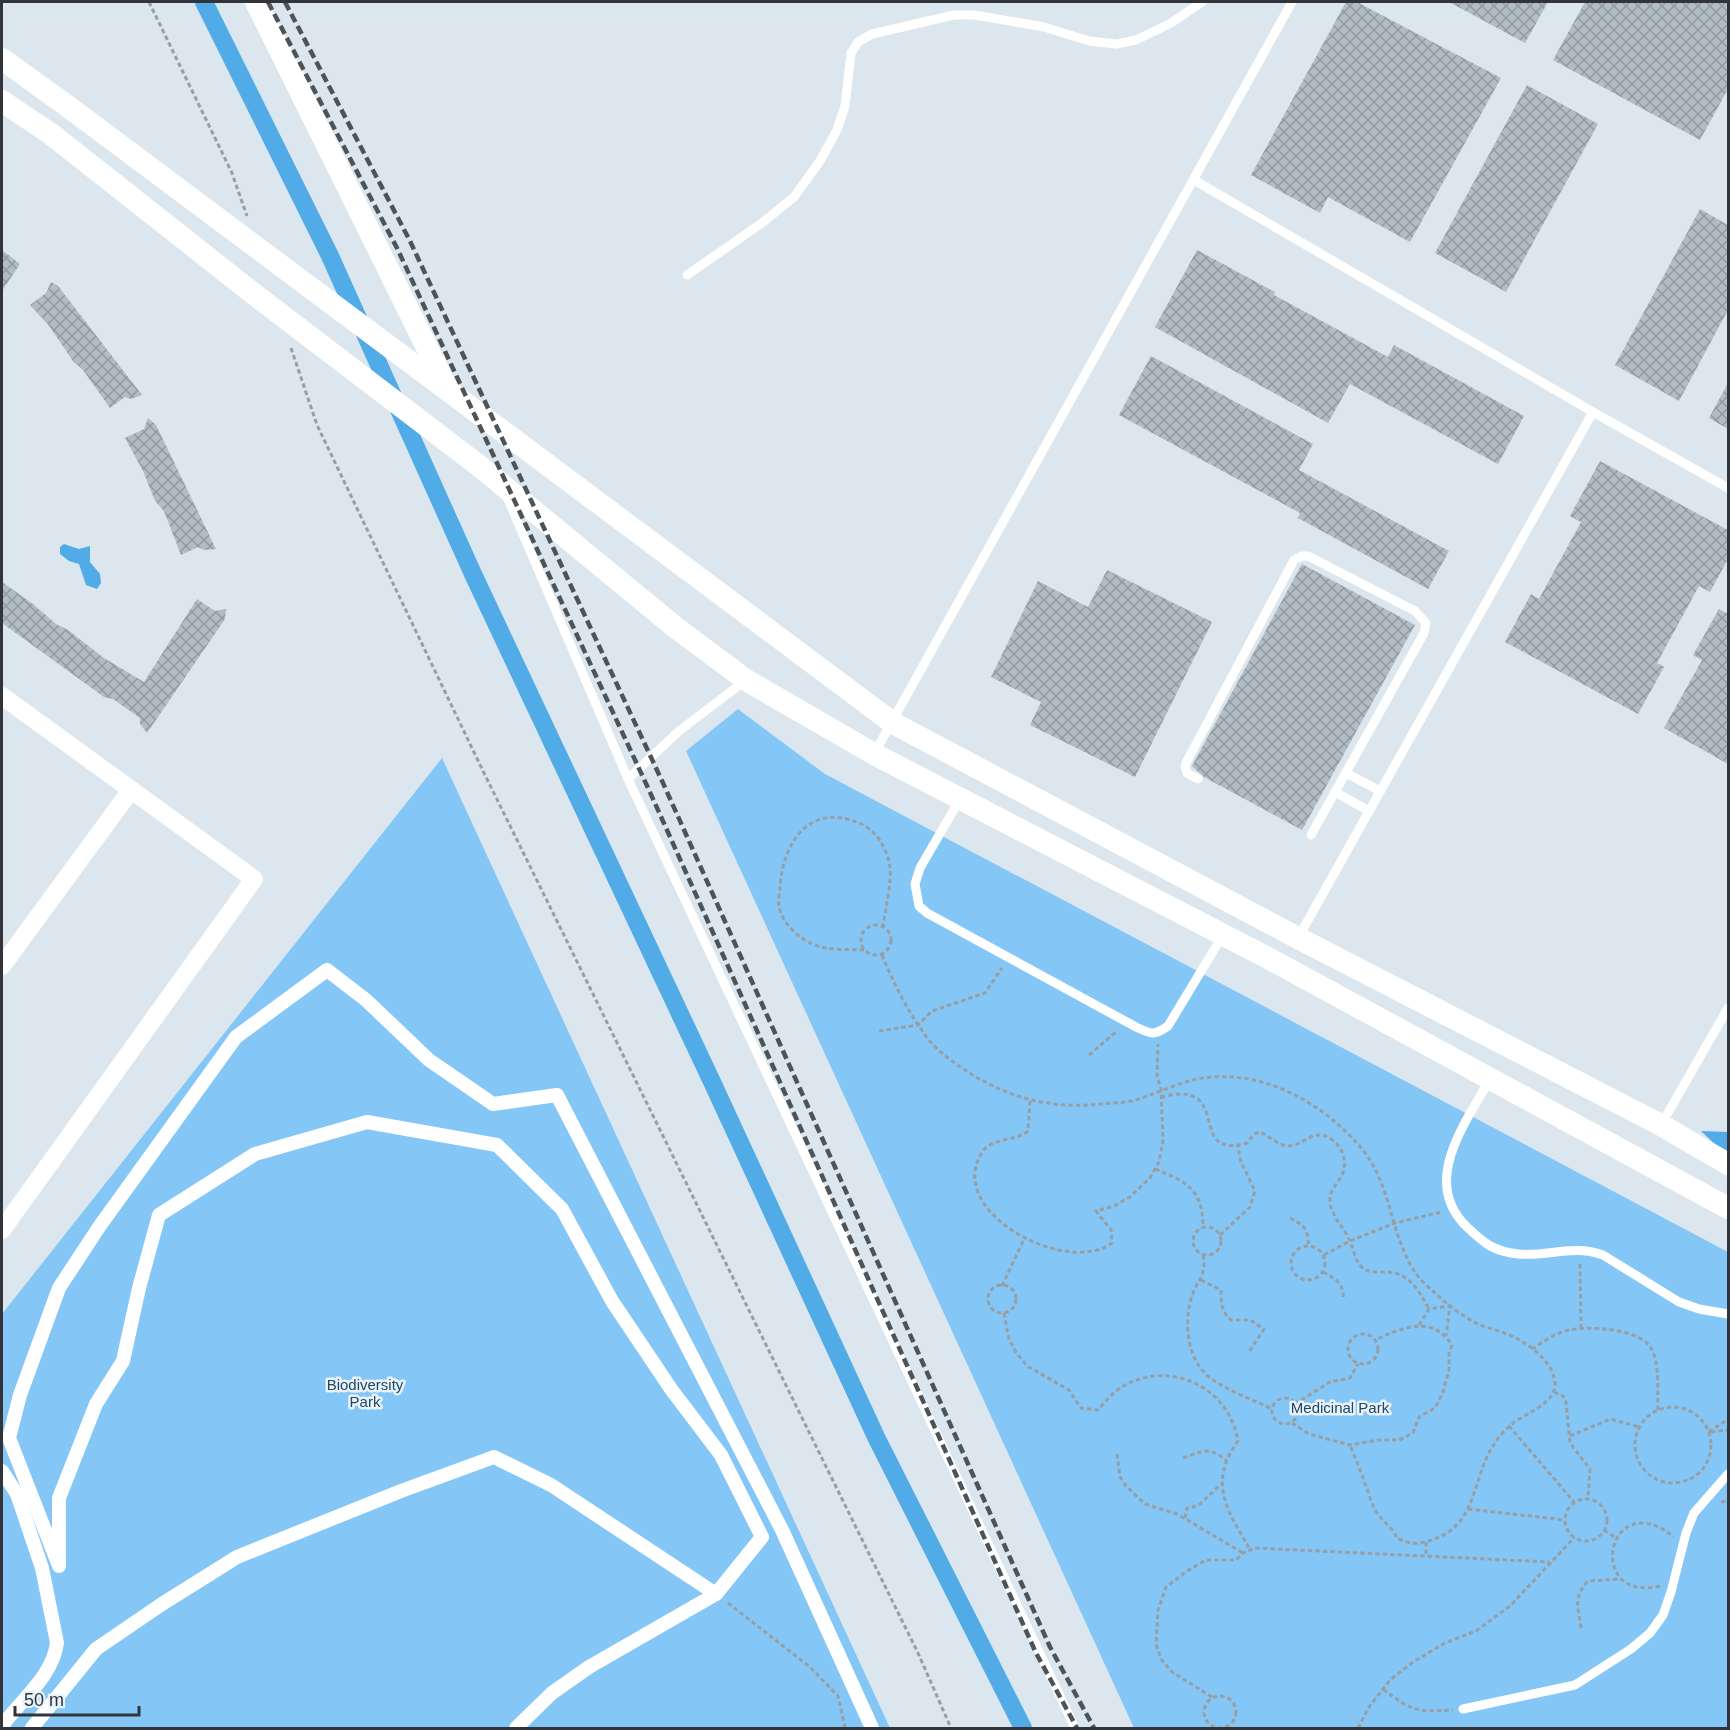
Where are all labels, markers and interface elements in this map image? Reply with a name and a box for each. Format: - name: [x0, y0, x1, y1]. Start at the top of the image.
- park label: Biodiversity Park: [327, 1376, 404, 1410]
- park label: Medicinal Park: [1291, 1399, 1390, 1416]
- scale bar: [15, 1679, 140, 1717]
- text: 50 m: [24, 1690, 64, 1710]

